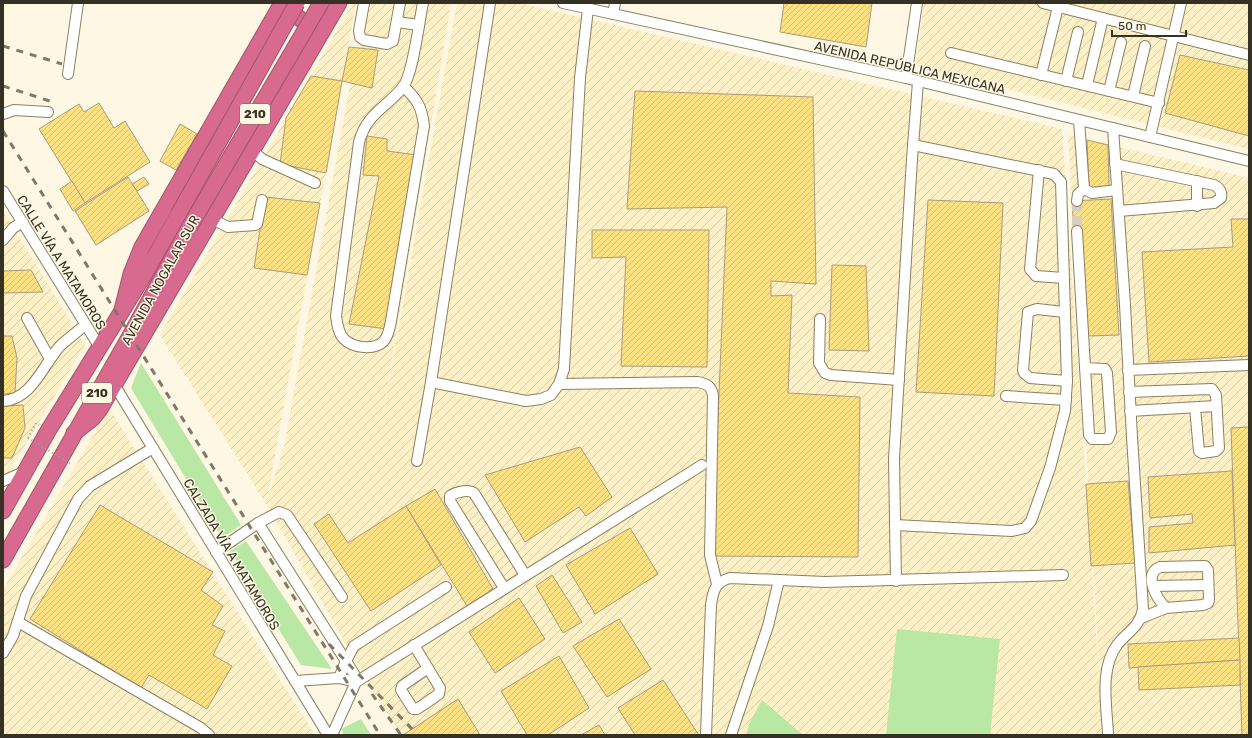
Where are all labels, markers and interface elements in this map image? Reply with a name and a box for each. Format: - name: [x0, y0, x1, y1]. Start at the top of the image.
- scale bar: [1112, 12, 1186, 38]
- text: 50 m: [1118, 19, 1146, 33]
- street label: AVENIDA REPÚBLICA MEXICANA: [813, 38, 1007, 97]
- road number: 210: [240, 104, 270, 124]
- street label: CALLE VÍA A MATAMOROS: [14, 192, 109, 332]
- street label: AVENIDA NOGALAR SUR: [118, 213, 202, 348]
- road number: 210: [82, 383, 112, 403]
- street label: CALZADA VÍA A MATAMOROS: [180, 476, 283, 633]

